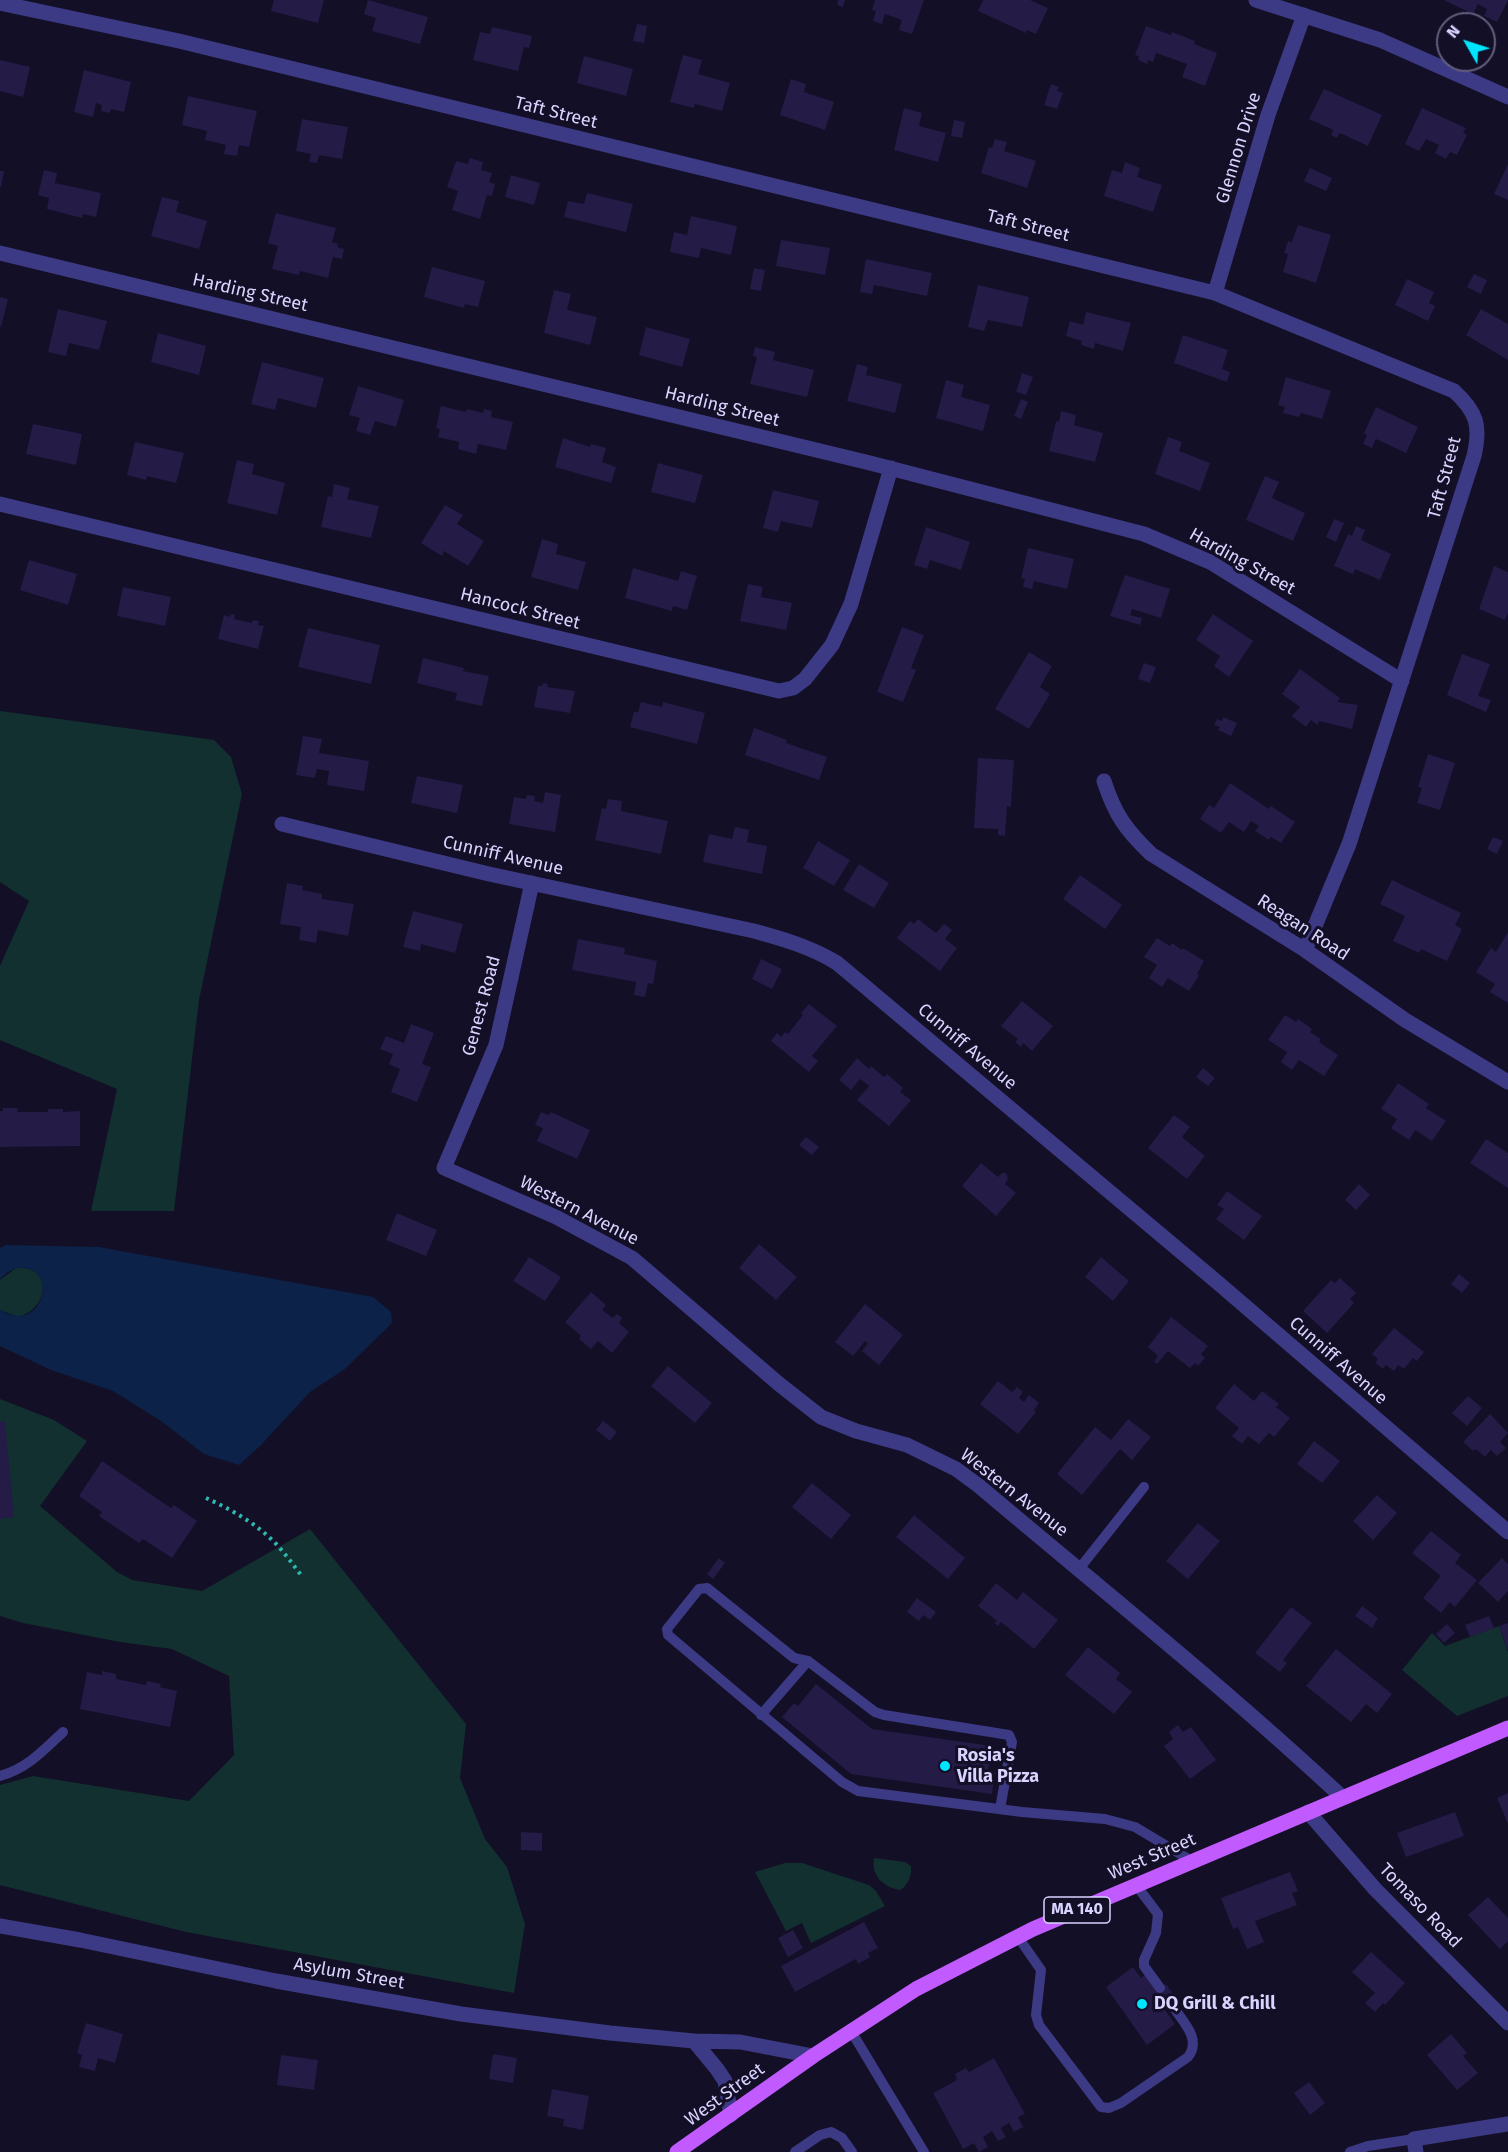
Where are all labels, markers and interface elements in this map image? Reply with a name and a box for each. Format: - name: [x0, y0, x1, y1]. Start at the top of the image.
- north arrow: [1436, 12, 1496, 72]
- text: N: [1442, 22, 1464, 42]
- street label: Glennon Drive: [1212, 90, 1266, 206]
- street label: Taft Street: [512, 92, 600, 134]
- street label: Taft Street: [984, 205, 1072, 247]
- street label: Harding Street: [190, 269, 310, 317]
- street label: Harding Street: [662, 382, 782, 432]
- street label: Taft Street: [1424, 434, 1466, 522]
- street label: Harding Street: [1185, 524, 1299, 600]
- street label: Hancock Street: [458, 584, 582, 634]
- street label: Cunniff Avenue: [441, 832, 565, 880]
- street label: Reagan Road: [1253, 890, 1353, 966]
- street label: Genest Road: [458, 954, 506, 1058]
- street label: Cunniff Avenue: [913, 999, 1021, 1095]
- street label: Western Avenue: [516, 1172, 642, 1250]
- street label: Cunniff Avenue: [1285, 1313, 1391, 1409]
- street label: Western Avenue: [956, 1444, 1072, 1542]
- place label: Rosia's Villa Pizza: [957, 1745, 1039, 1788]
- marker: Rosia's Villa Pizza: [938, 1759, 952, 1773]
- street label: West Street: [1105, 1829, 1199, 1885]
- street label: Tomaso Road: [1374, 1859, 1466, 1953]
- road number: MA 140: [1044, 1897, 1110, 1923]
- street label: Asylum Street: [292, 1954, 406, 1994]
- place label: DQ Grill & Chill: [1154, 1993, 1276, 2015]
- marker: DQ Grill & Chill: [1135, 1997, 1149, 2011]
- street label: West Street: [681, 2059, 769, 2131]

